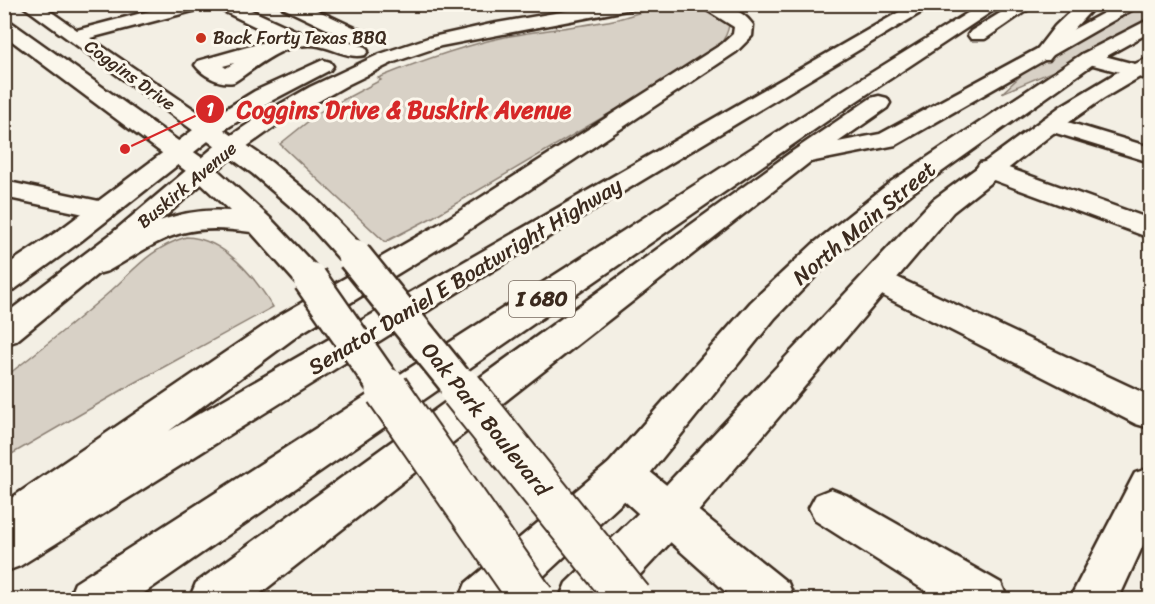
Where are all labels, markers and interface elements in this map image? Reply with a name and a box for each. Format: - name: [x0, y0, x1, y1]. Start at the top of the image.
- place label: Back Forty Texas BBQ: [213, 22, 387, 54]
- street label: Coggins Drive: [77, 31, 183, 119]
- marker: Back Forty Texas BBQ: [194, 31, 208, 45]
- callout: Coggins Drive & Buskirk Avenue: [195, 88, 583, 130]
- text: Coggins Drive & Buskirk Avenue: [236, 89, 572, 131]
- text: 1: [206, 94, 214, 126]
- street label: Buskirk Avenue: [130, 133, 244, 237]
- street label: North Main Street: [783, 150, 945, 295]
- street label: Senator Daniel E Boatwright Highway: [300, 166, 630, 386]
- road number: I 680: [509, 281, 575, 317]
- street label: Oak Park Boulevard: [411, 333, 562, 506]

